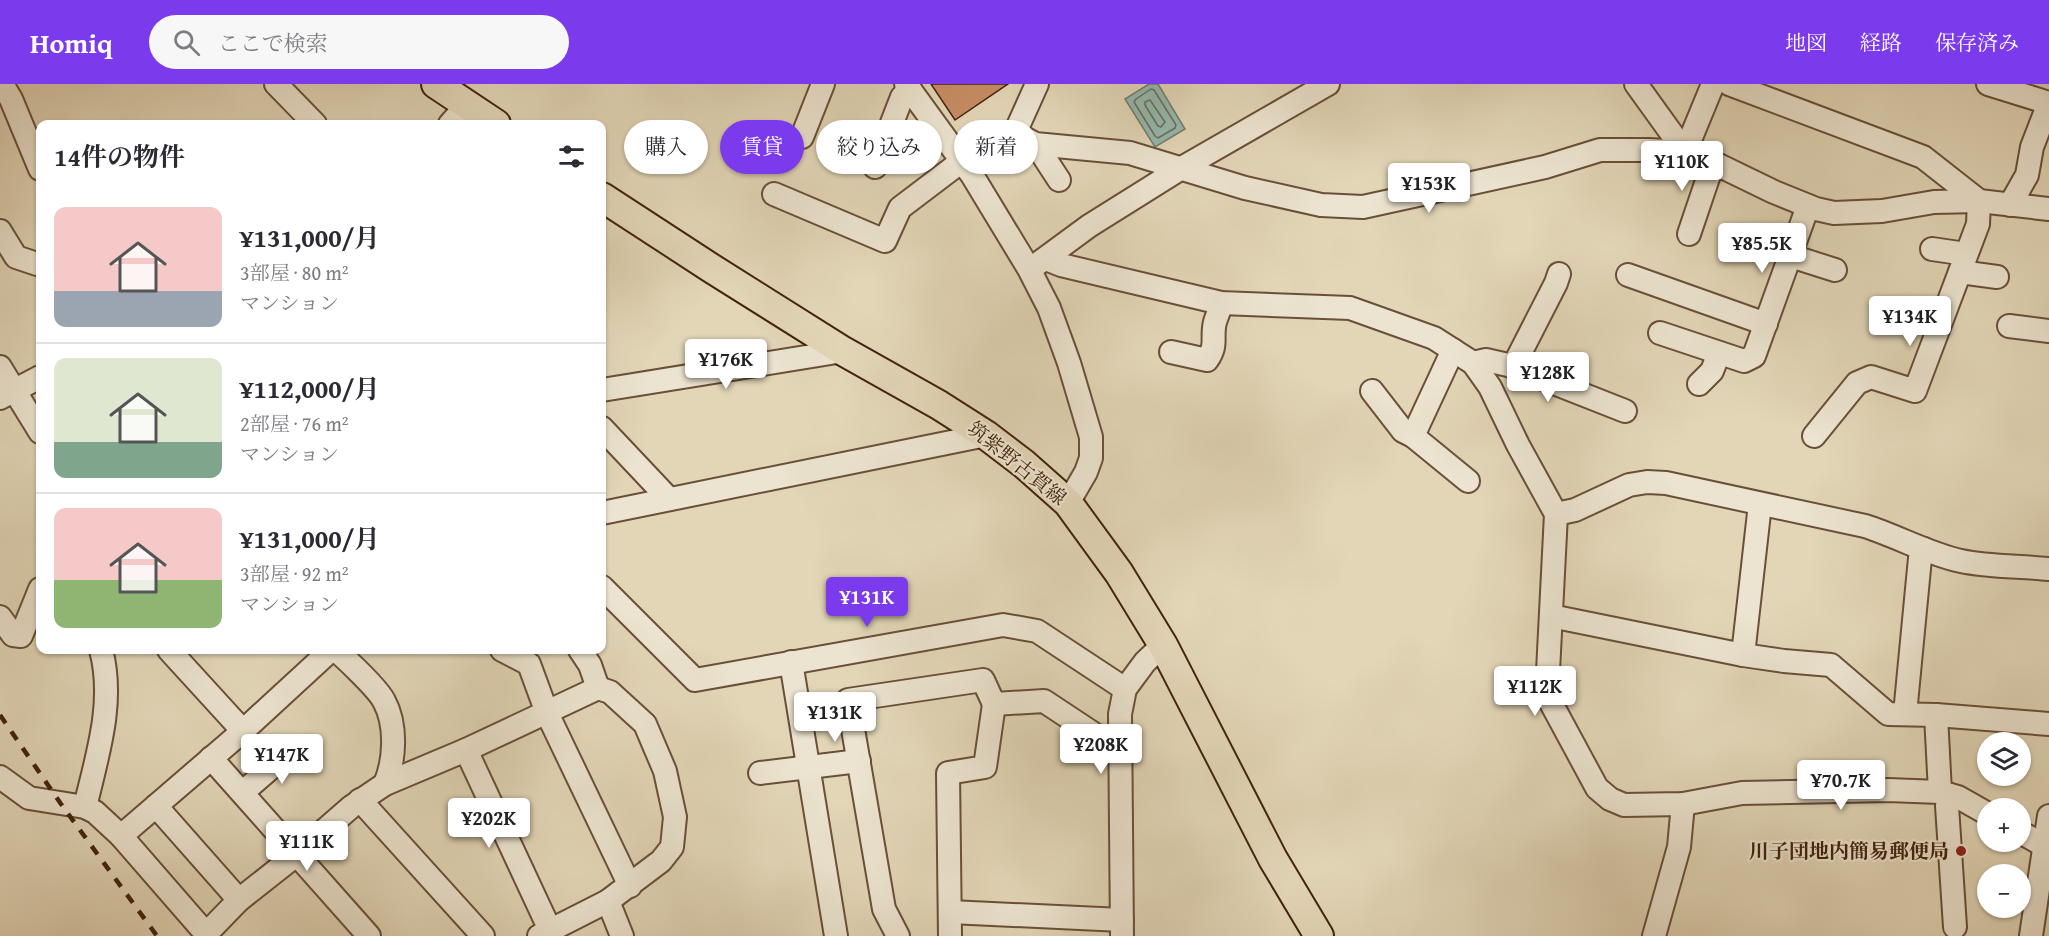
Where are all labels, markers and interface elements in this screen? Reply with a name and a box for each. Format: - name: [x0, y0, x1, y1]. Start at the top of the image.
- search box: [149, 15, 569, 69]
- text: Homiq: [30, 22, 113, 63]
- icon: search: [170, 26, 203, 59]
- text: ここで検索: [218, 27, 328, 59]
- text: 地図: [1785, 27, 1827, 58]
- text: 経路: [1860, 27, 1902, 58]
- text: 保存済み: [1935, 27, 2019, 58]
- chip: 購入: [624, 120, 708, 174]
- chip: 賃貸: [720, 120, 804, 174]
- chip: 絞り込み: [816, 120, 942, 174]
- chip: 新着: [954, 120, 1038, 174]
- text: 14件の物件: [54, 137, 185, 176]
- icon: filters: [555, 140, 588, 173]
- pin: ¥110K: [1640, 141, 1724, 192]
- text: ¥110K: [1655, 146, 1709, 175]
- pin: ¥153K: [1387, 163, 1471, 214]
- text: ¥153K: [1402, 168, 1456, 197]
- text: ¥131,000/月: [240, 218, 380, 257]
- pin: ¥85.5K: [1713, 223, 1811, 274]
- text: ¥85.5K: [1732, 228, 1792, 257]
- icon: home: [102, 231, 174, 303]
- text: 3部屋 · 80 m²: [240, 258, 349, 287]
- text: マンション: [240, 288, 339, 317]
- pin: ¥134K: [1868, 296, 1952, 347]
- text: ¥134K: [1883, 301, 1937, 330]
- pin: ¥176K: [684, 339, 768, 390]
- text: ¥176K: [699, 344, 753, 373]
- pin: ¥128K: [1506, 352, 1590, 403]
- text: ¥128K: [1521, 357, 1575, 386]
- text: ¥112,000/月: [240, 369, 380, 408]
- icon: home: [102, 382, 174, 454]
- text: 2部屋 · 76 m²: [240, 409, 349, 438]
- street label: 筑紫野古賀線: [962, 414, 1073, 512]
- text: マンション: [240, 439, 339, 468]
- text: ¥131,000/月: [240, 519, 380, 558]
- icon: home: [102, 532, 174, 604]
- text: 3部屋 · 92 m²: [240, 559, 349, 588]
- pin: ¥131K: [825, 577, 909, 628]
- text: ¥131K: [840, 582, 894, 611]
- text: マンション: [240, 589, 339, 618]
- pin: ¥112K: [1493, 666, 1577, 717]
- text: ¥112K: [1508, 671, 1562, 700]
- pin: ¥131K: [793, 692, 877, 743]
- text: ¥131K: [808, 697, 862, 726]
- pin: ¥208K: [1059, 724, 1143, 775]
- text: ¥208K: [1074, 729, 1128, 758]
- map controls: [1977, 732, 2031, 918]
- button: layers: [1977, 732, 2031, 786]
- pin: ¥147K: [240, 734, 324, 785]
- text: ¥147K: [255, 739, 309, 768]
- pin: ¥70.7K: [1792, 760, 1890, 811]
- text: ¥70.7K: [1811, 765, 1871, 794]
- pin: ¥202K: [447, 798, 531, 849]
- button: +: [1977, 798, 2031, 852]
- text: ¥202K: [462, 803, 516, 832]
- pin: ¥111K: [265, 821, 349, 872]
- text: ¥111K: [280, 826, 334, 855]
- place label: 川子団地内簡易郵便局: [1749, 836, 1949, 865]
- marker: 川子団地内簡易郵便局: [1954, 844, 1968, 858]
- button: −: [1977, 864, 2031, 918]

